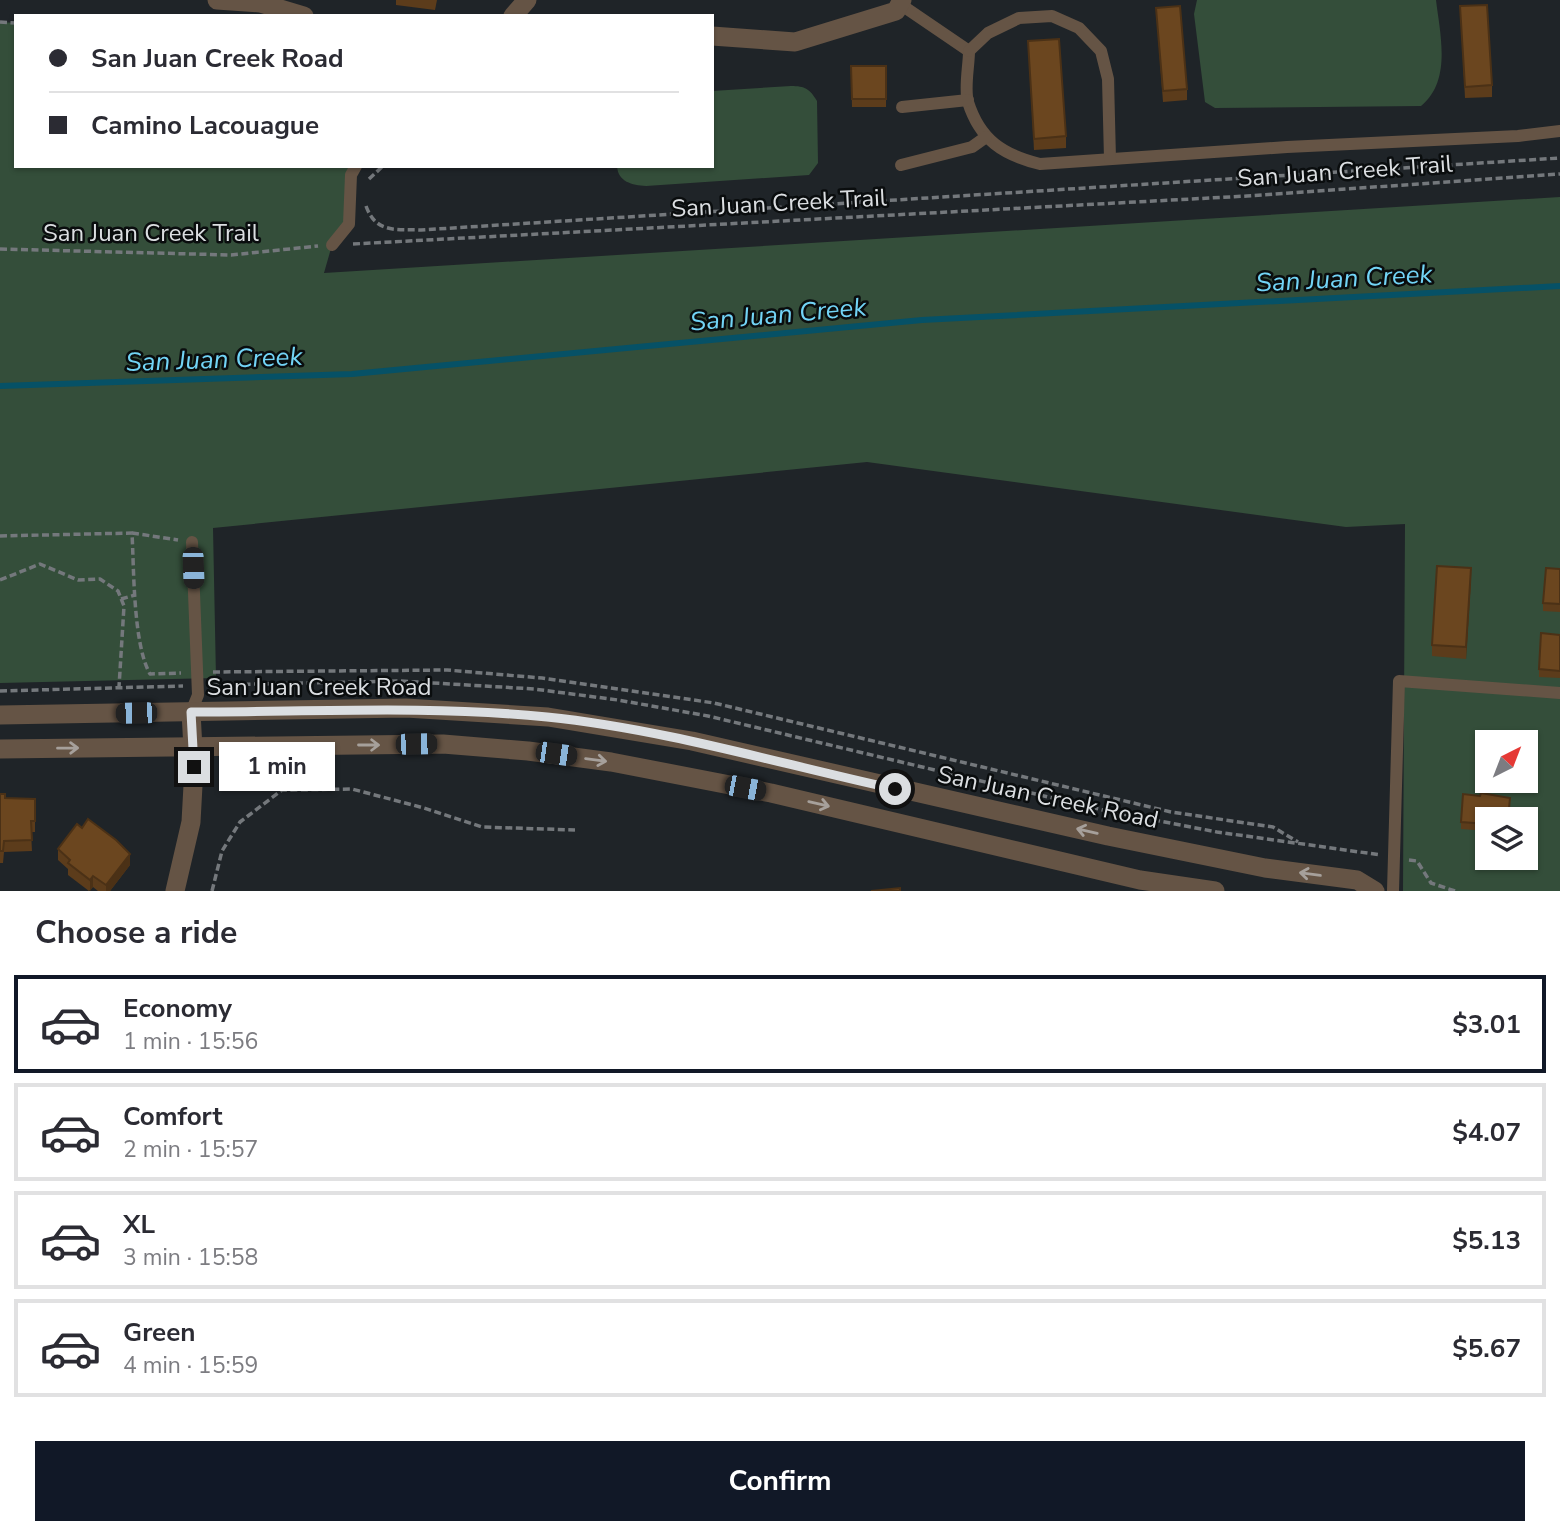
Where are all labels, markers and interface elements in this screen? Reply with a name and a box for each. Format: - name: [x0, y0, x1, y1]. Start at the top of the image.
- text: San Juan Creek Road: [91, 41, 344, 76]
- text: Camino Lacouague: [91, 108, 319, 143]
- street label: San Juan Creek Trail: [1236, 148, 1454, 194]
- street label: San Juan Creek Trail: [670, 181, 888, 225]
- street label: San Juan Creek Trail: [43, 217, 259, 249]
- water label: San Juan Creek: [1255, 256, 1434, 301]
- water label: San Juan Creek: [688, 289, 869, 340]
- water label: San Juan Creek: [125, 339, 304, 380]
- car: [182, 547, 205, 589]
- street label: San Juan Creek Road: [206, 671, 432, 703]
- car: [115, 702, 158, 724]
- north arrow: [1475, 730, 1538, 793]
- map controls: [1475, 730, 1538, 870]
- car: [395, 733, 438, 755]
- one-way arrow: [357, 738, 380, 751]
- one-way arrow: [56, 741, 79, 755]
- car: [534, 741, 579, 767]
- callout: 1 min: [218, 742, 334, 792]
- route end: [178, 751, 210, 783]
- text: 1 min: [247, 751, 307, 782]
- one-way arrow: [584, 754, 607, 767]
- street label: San Juan Creek Road: [935, 758, 1161, 836]
- route start: [879, 773, 911, 805]
- car: [723, 774, 768, 802]
- one-way arrow: [807, 798, 830, 811]
- button: layers: [1475, 807, 1538, 870]
- one-way arrow: [1076, 824, 1099, 838]
- one-way arrow: [1299, 867, 1322, 880]
- text: Choose a ride: [35, 911, 237, 954]
- text: Economy: [123, 991, 232, 1026]
- icon: car: [39, 993, 102, 1056]
- text: $3.01: [1452, 1007, 1521, 1042]
- text: 1 min · 15:56: [123, 1026, 258, 1057]
- text: Comfort: [123, 1099, 223, 1134]
- icon: car: [39, 1101, 102, 1164]
- text: $4.07: [1452, 1115, 1521, 1150]
- text: 2 min · 15:57: [123, 1134, 258, 1165]
- text: XL: [123, 1207, 155, 1242]
- icon: car: [39, 1209, 102, 1272]
- text: $5.13: [1452, 1223, 1521, 1258]
- text: 3 min · 15:58: [123, 1242, 258, 1273]
- text: Green: [123, 1315, 196, 1350]
- icon: car: [39, 1317, 102, 1380]
- text: $5.67: [1452, 1331, 1521, 1366]
- text: 4 min · 15:59: [123, 1350, 258, 1381]
- button: Confirm: [35, 1441, 1525, 1521]

